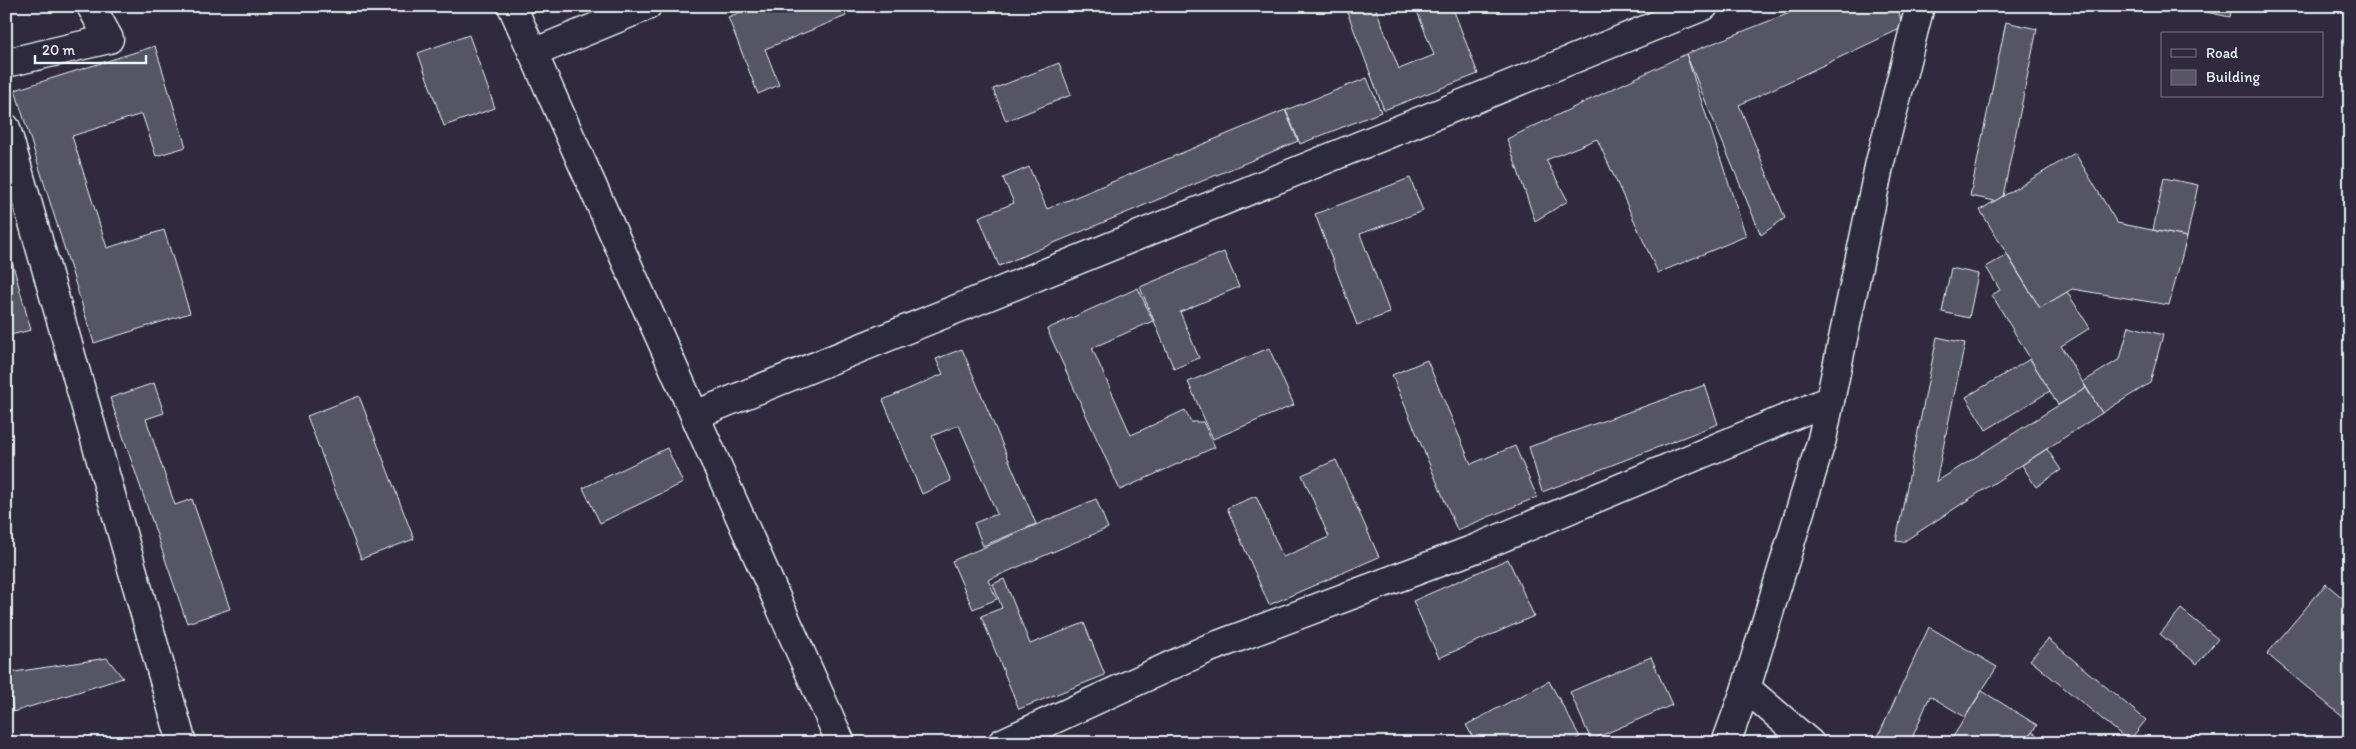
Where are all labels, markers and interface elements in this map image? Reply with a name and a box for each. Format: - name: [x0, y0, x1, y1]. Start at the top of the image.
- scale bar: [35, 32, 146, 64]
- legend: [2161, 32, 2324, 98]
- text: 20 m: [42, 41, 76, 59]
- text: Road: [2206, 44, 2239, 62]
- text: Building: [2206, 68, 2260, 86]

